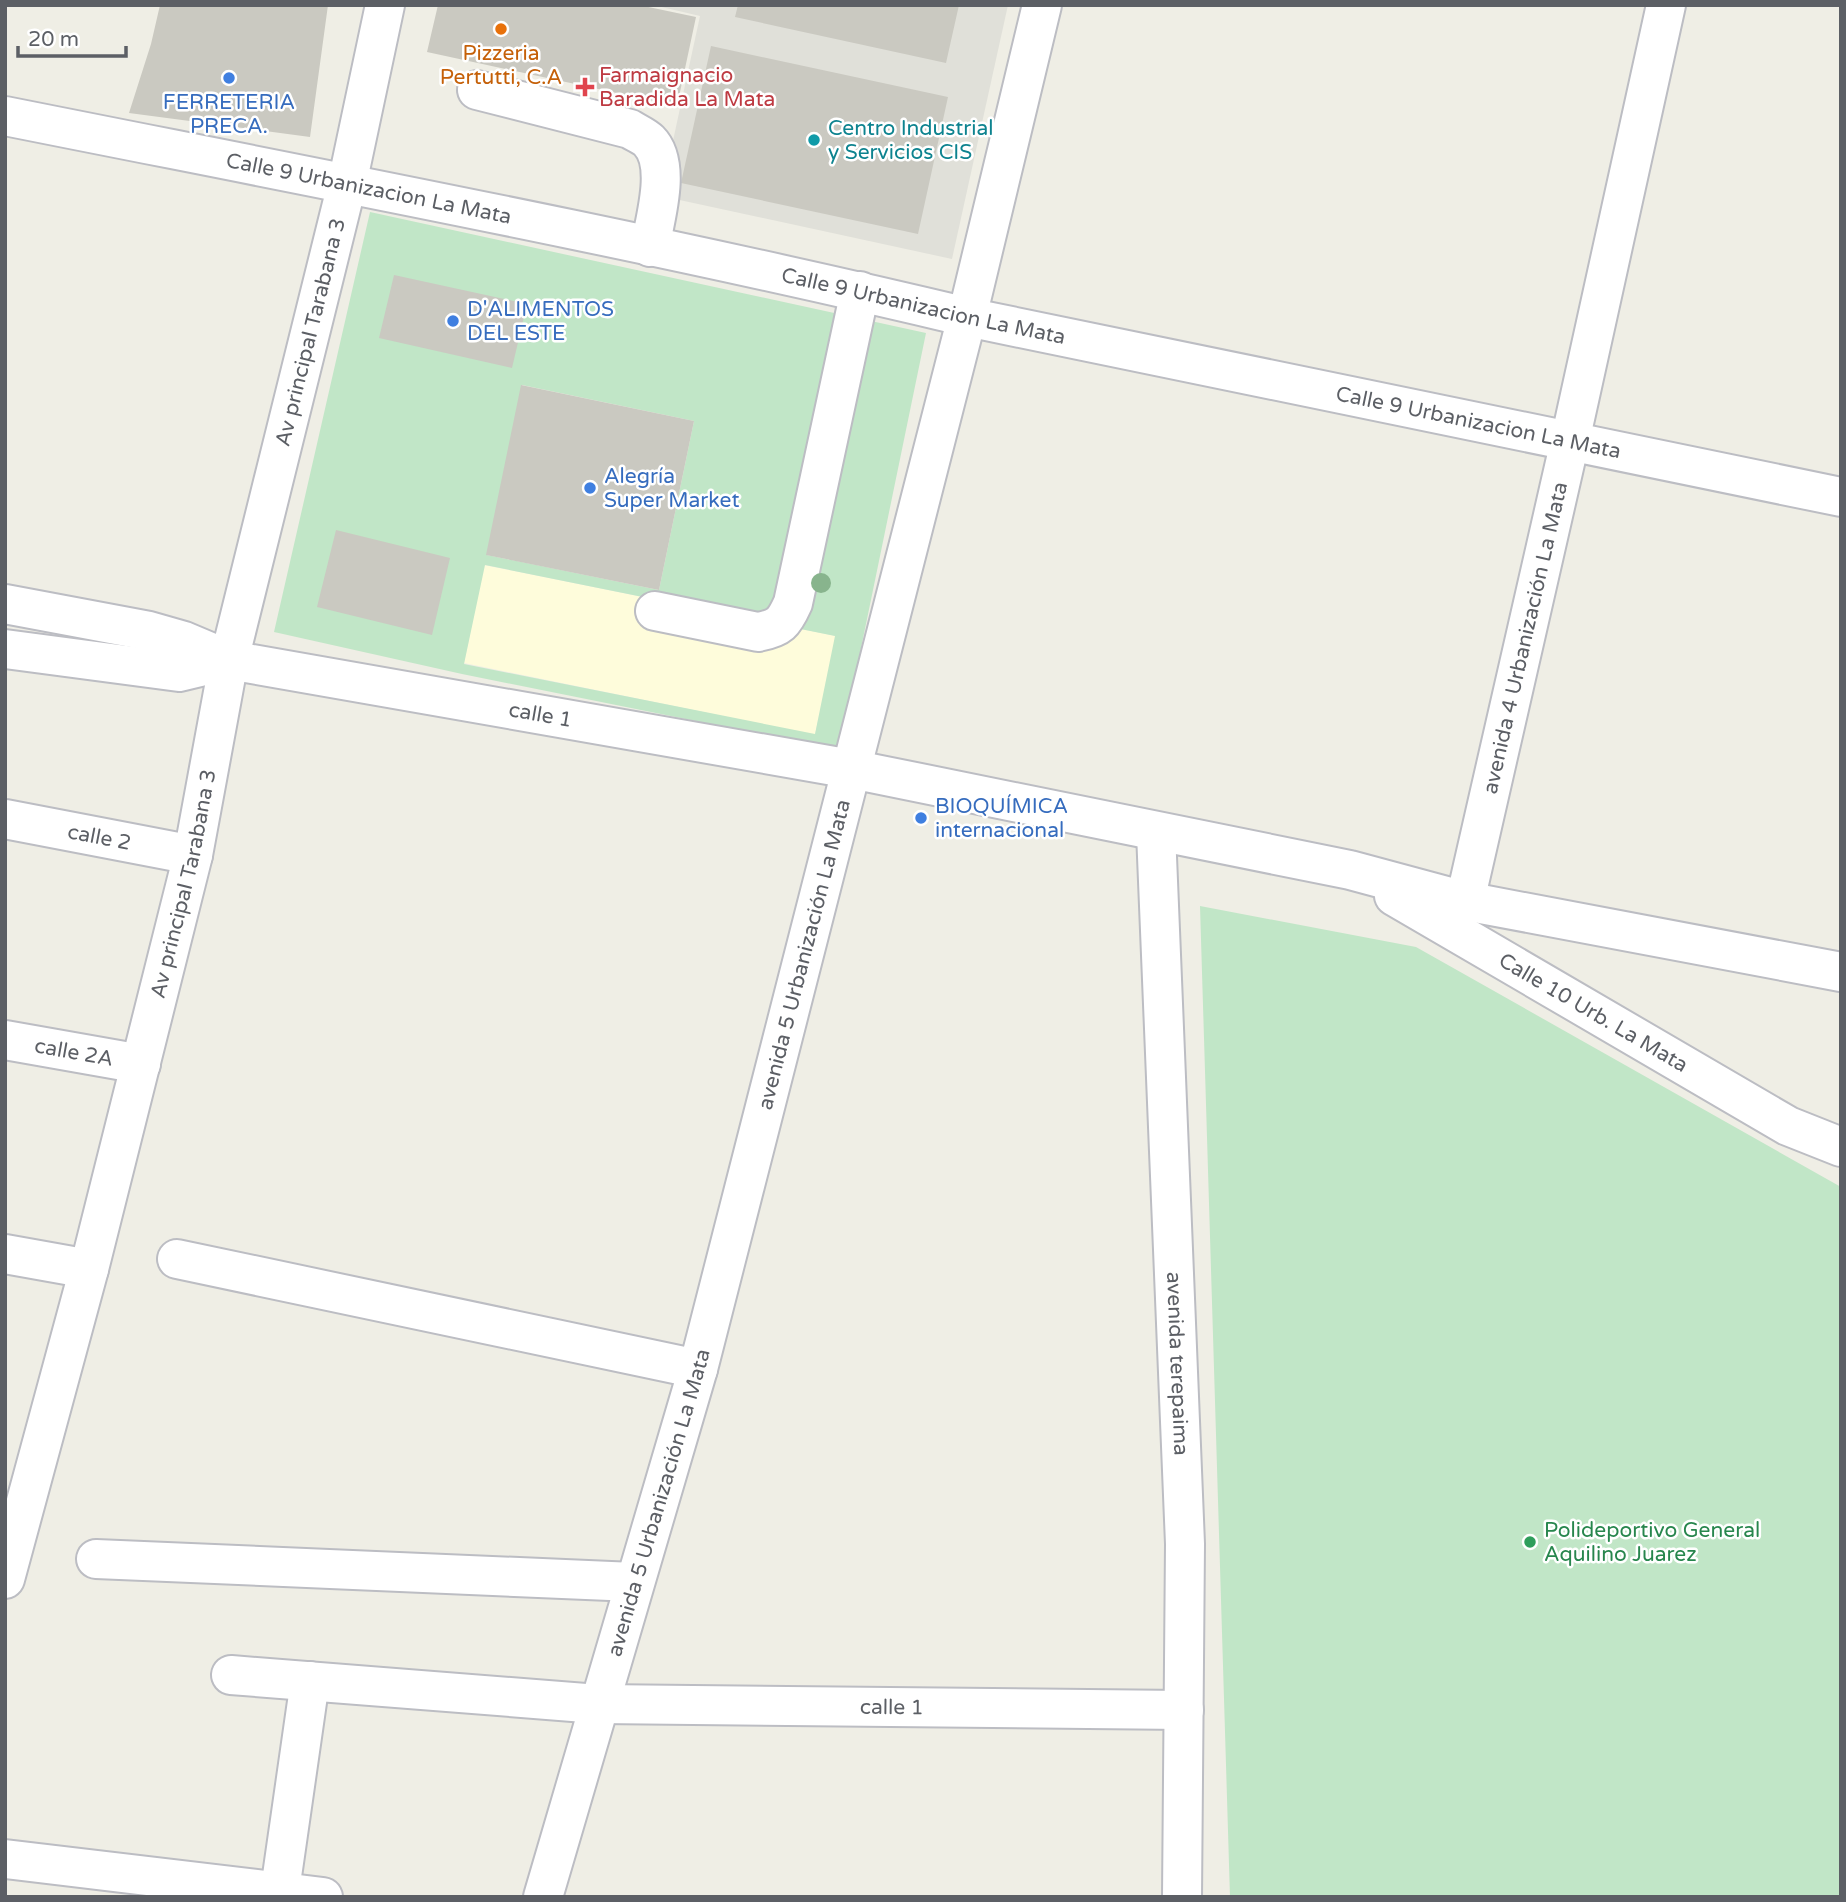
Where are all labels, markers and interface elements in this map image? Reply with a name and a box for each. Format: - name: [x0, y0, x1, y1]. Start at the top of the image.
- scale bar: [18, 14, 126, 58]
- marker: Pizzeria Pertutti, C.A: [493, 21, 509, 37]
- text: 20 m: [28, 27, 79, 52]
- place label: Pizzeria Pertutti, C.A: [440, 41, 562, 90]
- place label: Farmaignacio Baradida La Mata: [599, 63, 775, 112]
- marker: FERRETERIA PRECA.: [221, 70, 237, 86]
- marker: Farmaignacio Baradida La Mata: [577, 79, 593, 95]
- place label: FERRETERIA PRECA.: [163, 90, 295, 139]
- place label: Centro Industrial y Servicios CIS: [828, 116, 994, 165]
- marker: Centro Industrial y Servicios CIS: [806, 132, 822, 148]
- street label: Calle 9 Urbanizacion La Mata: [224, 148, 514, 229]
- street label: Av principal Tarabana 3: [270, 216, 351, 449]
- street label: Calle 9 Urbanizacion La Mata: [779, 262, 1068, 349]
- place label: D'ALIMENTOS DEL ESTE: [467, 297, 614, 346]
- marker: D'ALIMENTOS DEL ESTE: [445, 313, 461, 329]
- street label: Calle 9 Urbanizacion La Mata: [1334, 381, 1623, 464]
- place label: Alegría Super Market: [604, 464, 739, 513]
- street label: avenida 4 Urbanización La Mata: [1477, 479, 1573, 796]
- marker: Alegría Super Market: [582, 480, 598, 496]
- street label: calle 1: [507, 697, 574, 732]
- street label: Av principal Tarabana 3: [145, 767, 221, 1001]
- place label: BIOQUÍMICA internacional: [935, 794, 1068, 843]
- street label: avenida 5 Urbanización La Mata: [752, 797, 856, 1112]
- marker: BIOQUÍMICA internacional: [913, 810, 929, 826]
- street label: calle 2: [65, 819, 133, 855]
- street label: Calle 10 Urb. La Mata: [1494, 948, 1693, 1077]
- street label: calle 2A: [33, 1033, 115, 1071]
- street label: avenida terepaima: [1161, 1271, 1194, 1456]
- street label: avenida 5 Urbanización La Mata: [602, 1346, 715, 1659]
- place label: Polideportivo General Aquilino Juarez: [1544, 1518, 1760, 1567]
- marker: Polideportivo General Aquilino Juarez: [1522, 1534, 1538, 1550]
- street label: calle 1: [860, 1694, 924, 1720]

